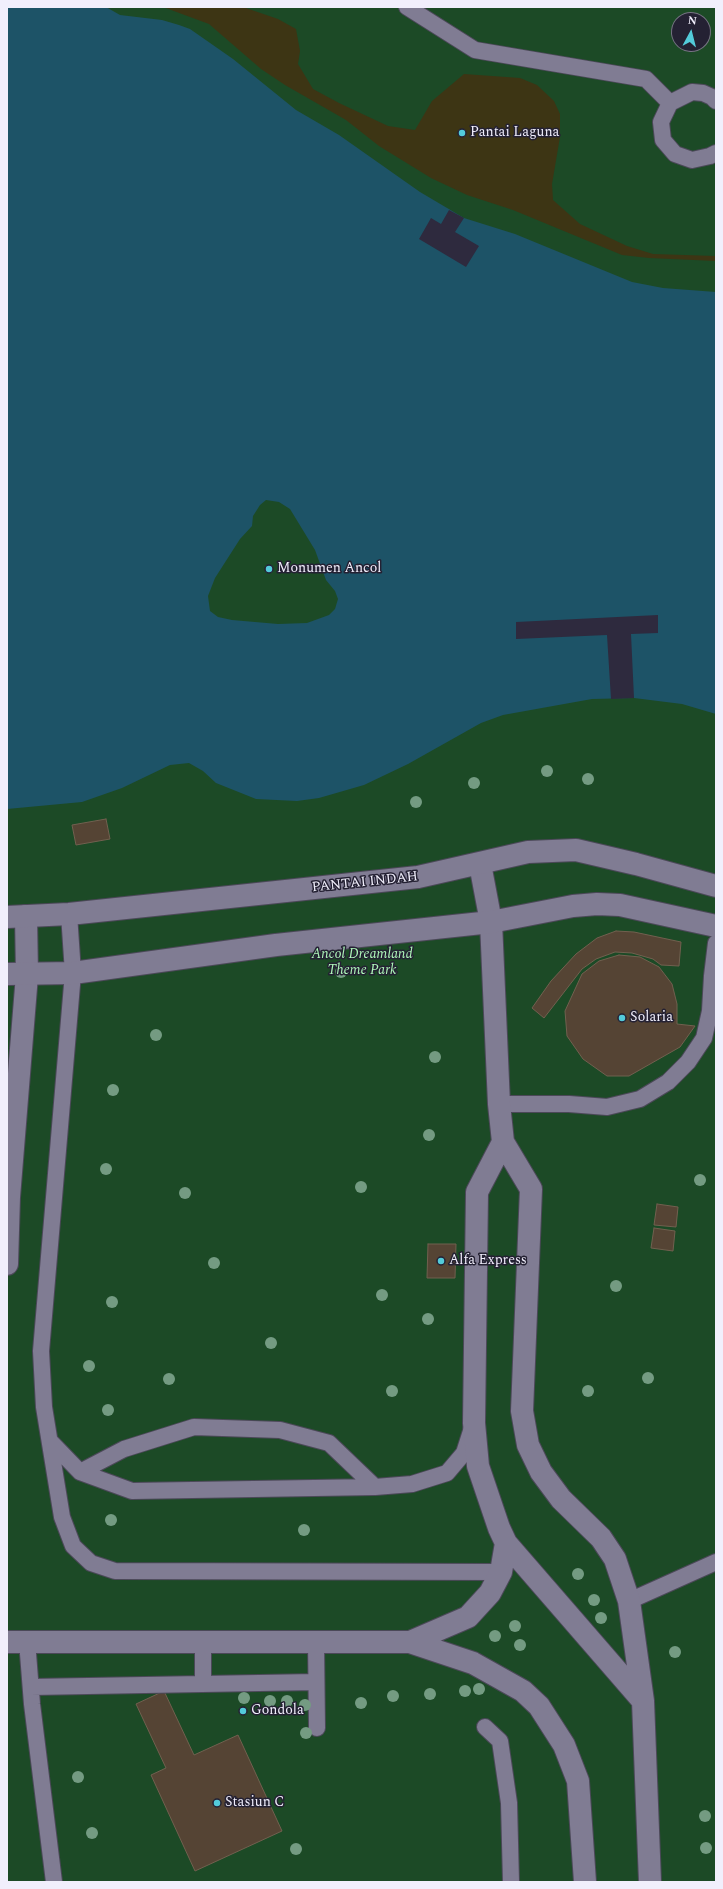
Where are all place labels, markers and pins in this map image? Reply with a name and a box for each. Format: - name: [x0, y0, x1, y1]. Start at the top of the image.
- place label: Pantai Laguna: [470, 125, 559, 141]
- marker: Pantai Laguna: [457, 128, 467, 138]
- place label: Monumen Ancol: [277, 561, 381, 577]
- marker: Monumen Ancol: [264, 564, 274, 574]
- place label: Solaria: [630, 1010, 673, 1026]
- marker: Solaria: [617, 1013, 627, 1023]
- place label: Alfa Express: [449, 1253, 527, 1269]
- marker: Alfa Express: [436, 1256, 446, 1266]
- place label: Gondola: [251, 1703, 304, 1719]
- marker: Gondola: [238, 1706, 248, 1716]
- place label: Stasiun C: [225, 1795, 284, 1811]
- marker: Stasiun C: [212, 1798, 222, 1808]

